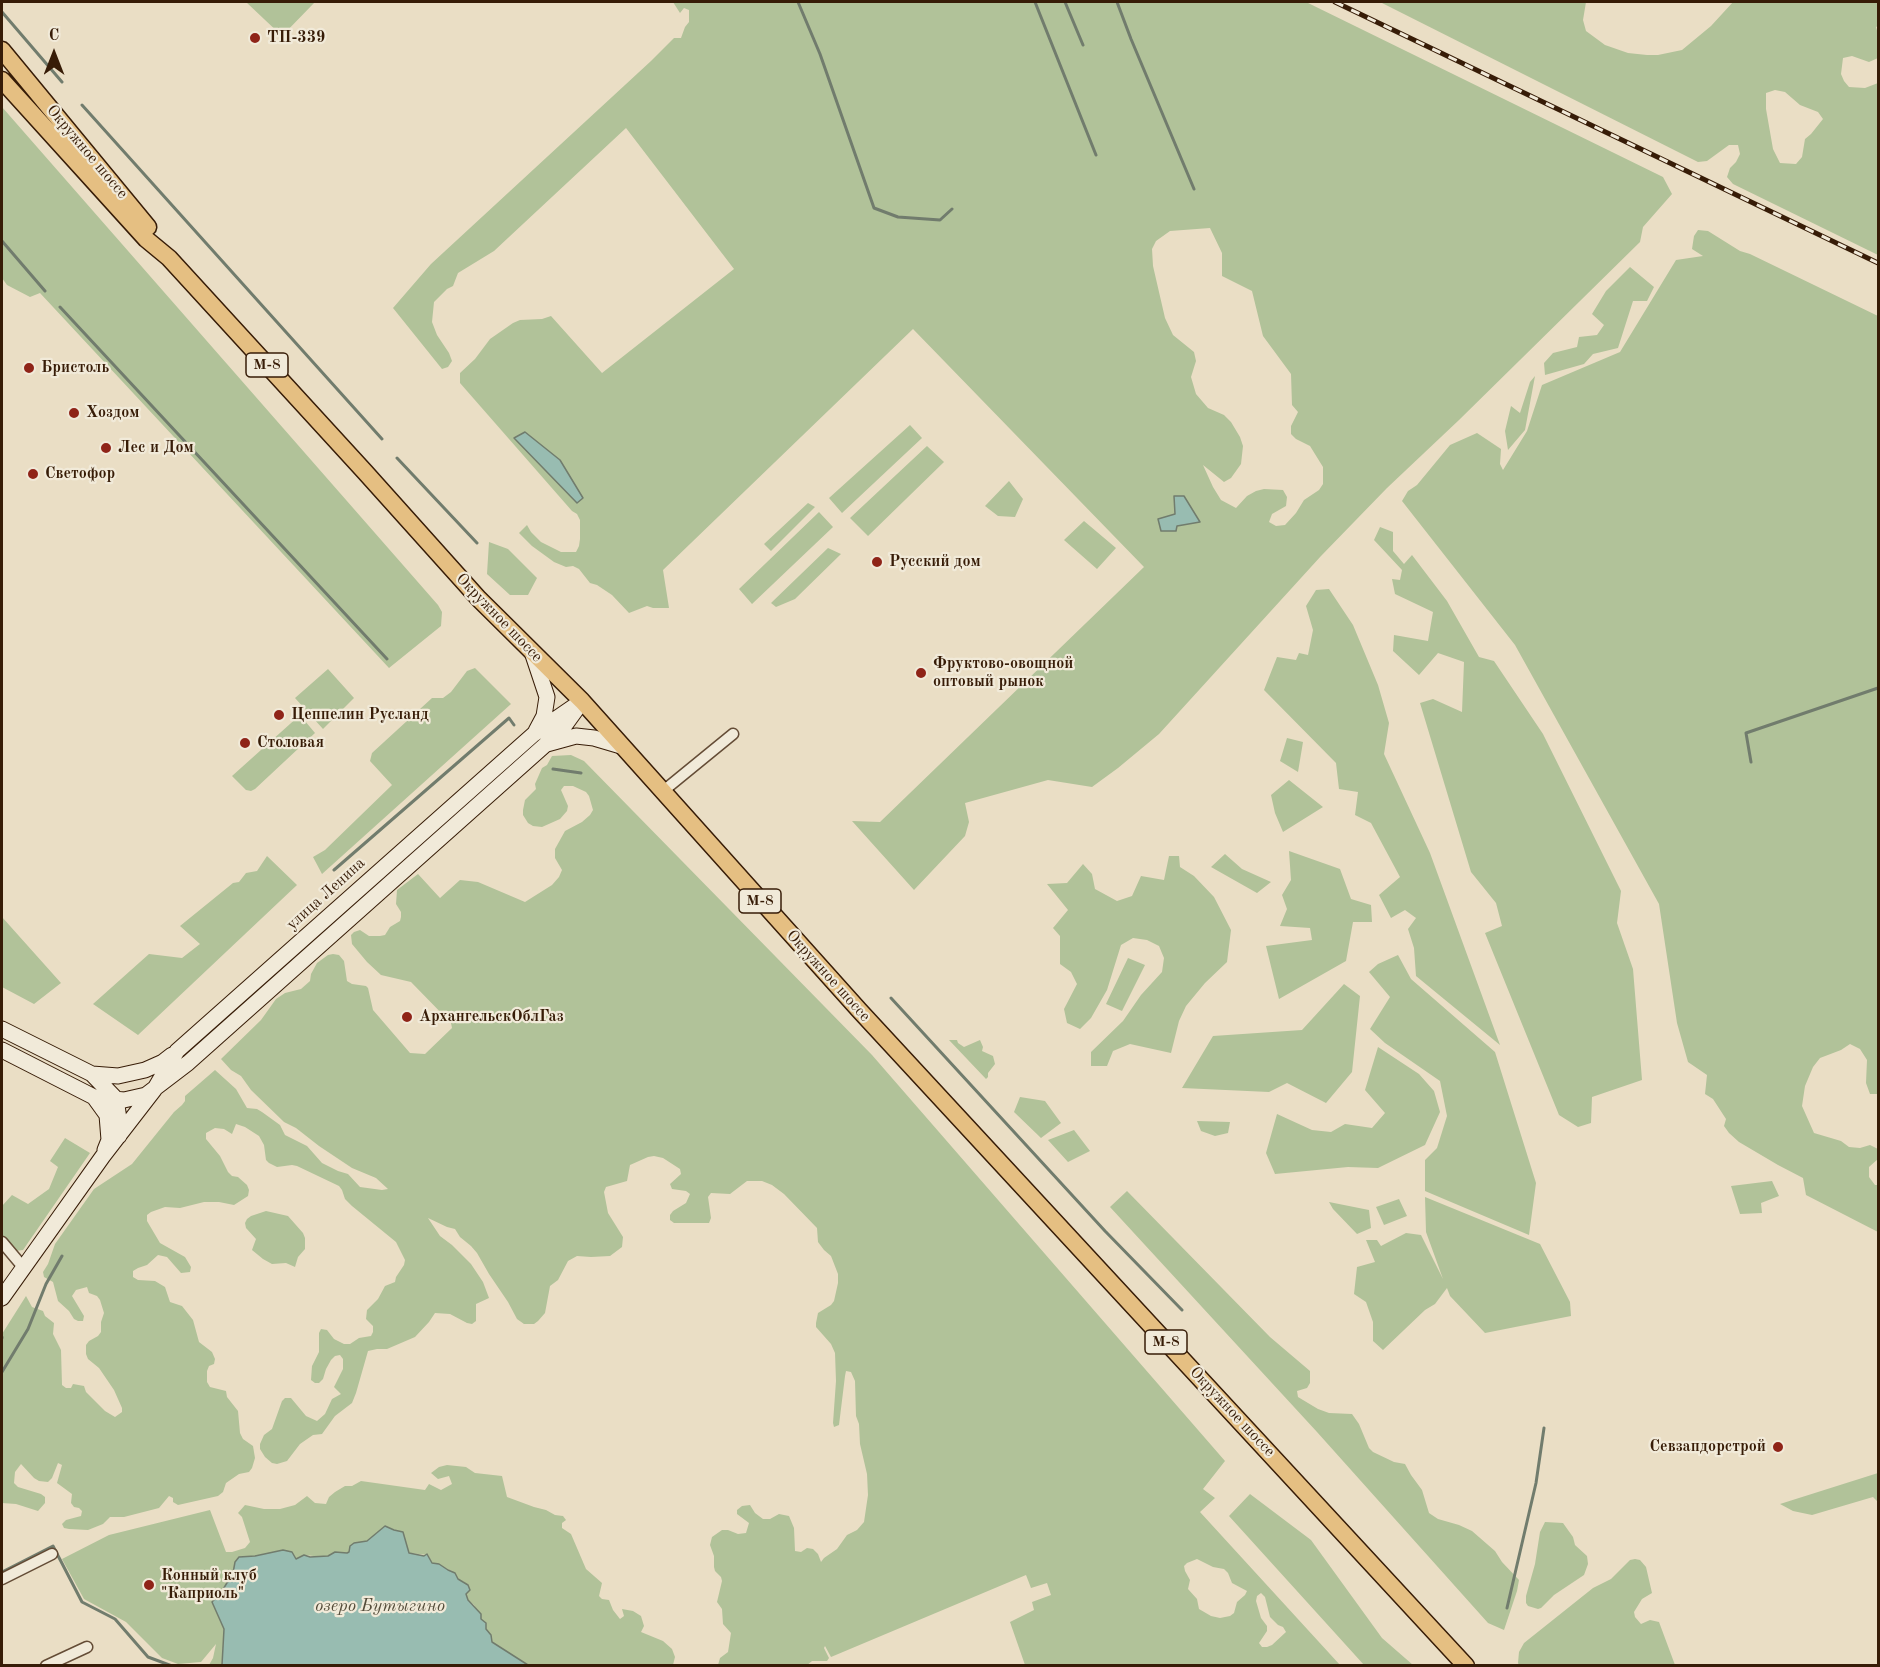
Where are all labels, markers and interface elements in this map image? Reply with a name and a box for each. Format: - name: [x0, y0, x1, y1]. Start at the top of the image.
- north arrow: [24, 24, 84, 84]
- text: С: [49, 28, 59, 44]
- place label: ТП-339: [267, 28, 325, 48]
- marker: ТП-339: [248, 31, 262, 45]
- street label: Окружное шоссе: [42, 101, 132, 203]
- road number: М-8: [246, 353, 288, 377]
- place label: Бристоль: [41, 358, 109, 378]
- marker: Бристоль: [22, 361, 36, 375]
- place label: Хоздом: [86, 403, 140, 423]
- marker: Хоздом: [67, 406, 81, 420]
- place label: Лес и Дом: [118, 438, 194, 458]
- marker: Лес и Дом: [99, 441, 113, 455]
- place label: Светофор: [45, 464, 115, 484]
- marker: Светофор: [26, 467, 40, 481]
- place label: Русский дом: [889, 552, 981, 572]
- marker: Русский дом: [870, 555, 884, 569]
- street label: Окружное шоссе: [452, 569, 546, 667]
- place label: Фруктово-овощной оптовый рынок: [933, 654, 1073, 692]
- marker: Фруктово-овощной оптовый рынок: [914, 666, 928, 680]
- place label: Цеппелин Русланд: [291, 705, 429, 725]
- marker: Цеппелин Русланд: [272, 708, 286, 722]
- place label: Столовая: [257, 733, 324, 753]
- marker: Столовая: [238, 736, 252, 750]
- street label: улица Ленина: [283, 854, 369, 934]
- road number: М-8: [739, 889, 781, 913]
- street label: Окружное шоссе: [782, 926, 874, 1026]
- place label: АрхангельскОблГаз: [419, 1007, 564, 1027]
- marker: АрхангельскОблГаз: [400, 1010, 414, 1024]
- road number: М-8: [1145, 1330, 1187, 1354]
- street label: Окружное шоссе: [1185, 1363, 1279, 1461]
- place label: Севзапдорстрой: [1650, 1437, 1766, 1457]
- marker: Севзапдорстрой: [1771, 1440, 1785, 1454]
- place label: Конный клуб "Каприоль": [161, 1566, 257, 1604]
- marker: Конный клуб "Каприоль": [142, 1578, 156, 1592]
- water label: озеро Бутыгино: [315, 1595, 445, 1617]

